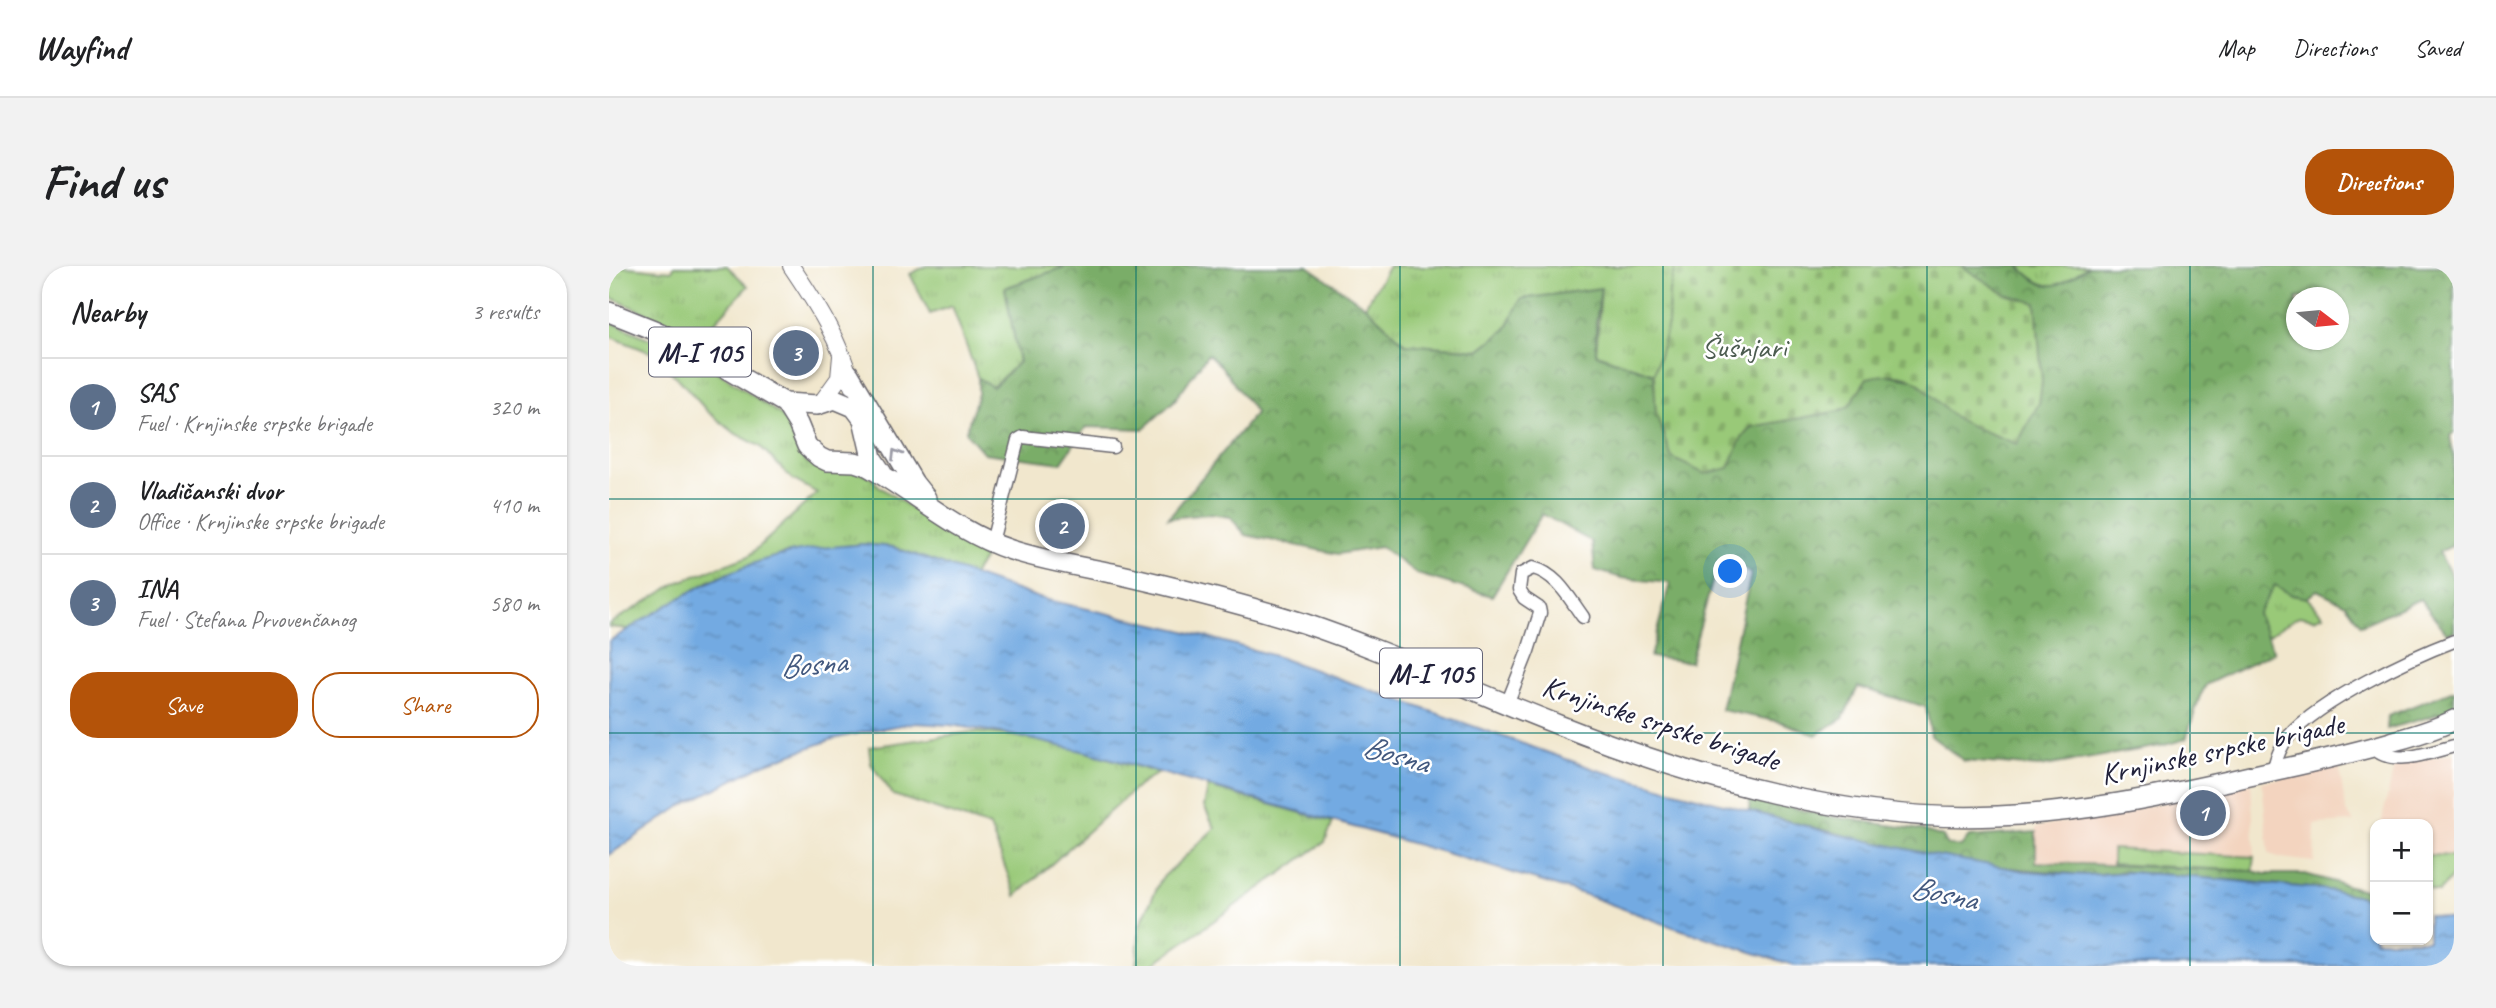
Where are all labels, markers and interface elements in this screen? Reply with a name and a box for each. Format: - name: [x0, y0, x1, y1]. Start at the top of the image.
- text: Wayfind: [35, 27, 128, 69]
- text: Map: [2218, 33, 2255, 63]
- text: Directions: [2293, 33, 2376, 63]
- text: Saved: [2414, 33, 2461, 63]
- button: Directions: [2305, 149, 2454, 215]
- text: Find us: [42, 151, 164, 213]
- north arrow: [2286, 287, 2349, 350]
- text: Nearby: [70, 293, 146, 331]
- text: 3 results: [472, 297, 539, 326]
- pin: 3: [773, 327, 819, 379]
- road number: M-I 105: [649, 328, 751, 376]
- park label: Šušnjari: [1701, 328, 1790, 366]
- text: SAS: [137, 376, 176, 409]
- text: 1: [88, 393, 98, 422]
- text: 320 m: [490, 393, 539, 422]
- text: Fuel · Krnjinske srpske brigade: [137, 409, 372, 438]
- one-way arrow: [892, 448, 905, 461]
- text: Vladičanski dvor: [137, 474, 282, 507]
- text: 2: [88, 491, 98, 520]
- text: 410 m: [490, 491, 539, 520]
- pin: 2: [1039, 500, 1085, 552]
- text: Office · Krnjinske srpske brigade: [137, 507, 384, 536]
- your location: [1713, 554, 1747, 588]
- text: INA: [137, 572, 178, 605]
- text: 3: [88, 589, 98, 618]
- text: 580 m: [490, 589, 539, 618]
- text: Fuel · Stefana Prvovenčanog: [137, 605, 355, 634]
- water label: Bosna: [778, 640, 851, 687]
- road number: M-I 105: [1380, 648, 1482, 698]
- street label: Krnjinske srpske brigade: [1538, 667, 1787, 780]
- button: Save: [70, 672, 298, 738]
- button: Share: [312, 672, 539, 738]
- street label: Krnjinske srpske brigade: [2097, 704, 2349, 793]
- water label: Bosna: [1359, 725, 1436, 784]
- pin: 1: [2180, 787, 2226, 839]
- map controls: [2370, 819, 2433, 945]
- button: +: [2370, 819, 2433, 882]
- water label: Bosna: [1907, 866, 1984, 921]
- button: −: [2370, 882, 2433, 945]

